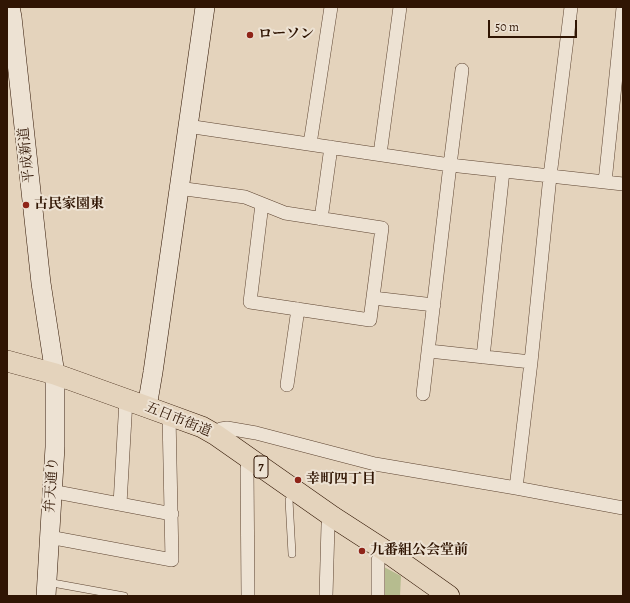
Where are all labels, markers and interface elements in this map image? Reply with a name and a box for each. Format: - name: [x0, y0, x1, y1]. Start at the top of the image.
- scale bar: [490, 12, 579, 38]
- text: 50 m: [495, 19, 519, 35]
- place label: ローソン: [258, 27, 314, 43]
- marker: ローソン: [245, 30, 255, 40]
- street label: 平成新道: [16, 126, 38, 184]
- place label: 古民家園東: [34, 197, 104, 213]
- marker: 古民家園東: [21, 200, 31, 210]
- street label: 五日市街道: [142, 399, 214, 441]
- street label: 弁天通り: [42, 456, 62, 514]
- road number: 7: [254, 456, 268, 478]
- place label: 幸町四丁目: [306, 472, 376, 488]
- marker: 幸町四丁目: [293, 475, 303, 485]
- place label: 九番組公会堂前: [370, 543, 468, 559]
- marker: 九番組公会堂前: [357, 546, 367, 556]

